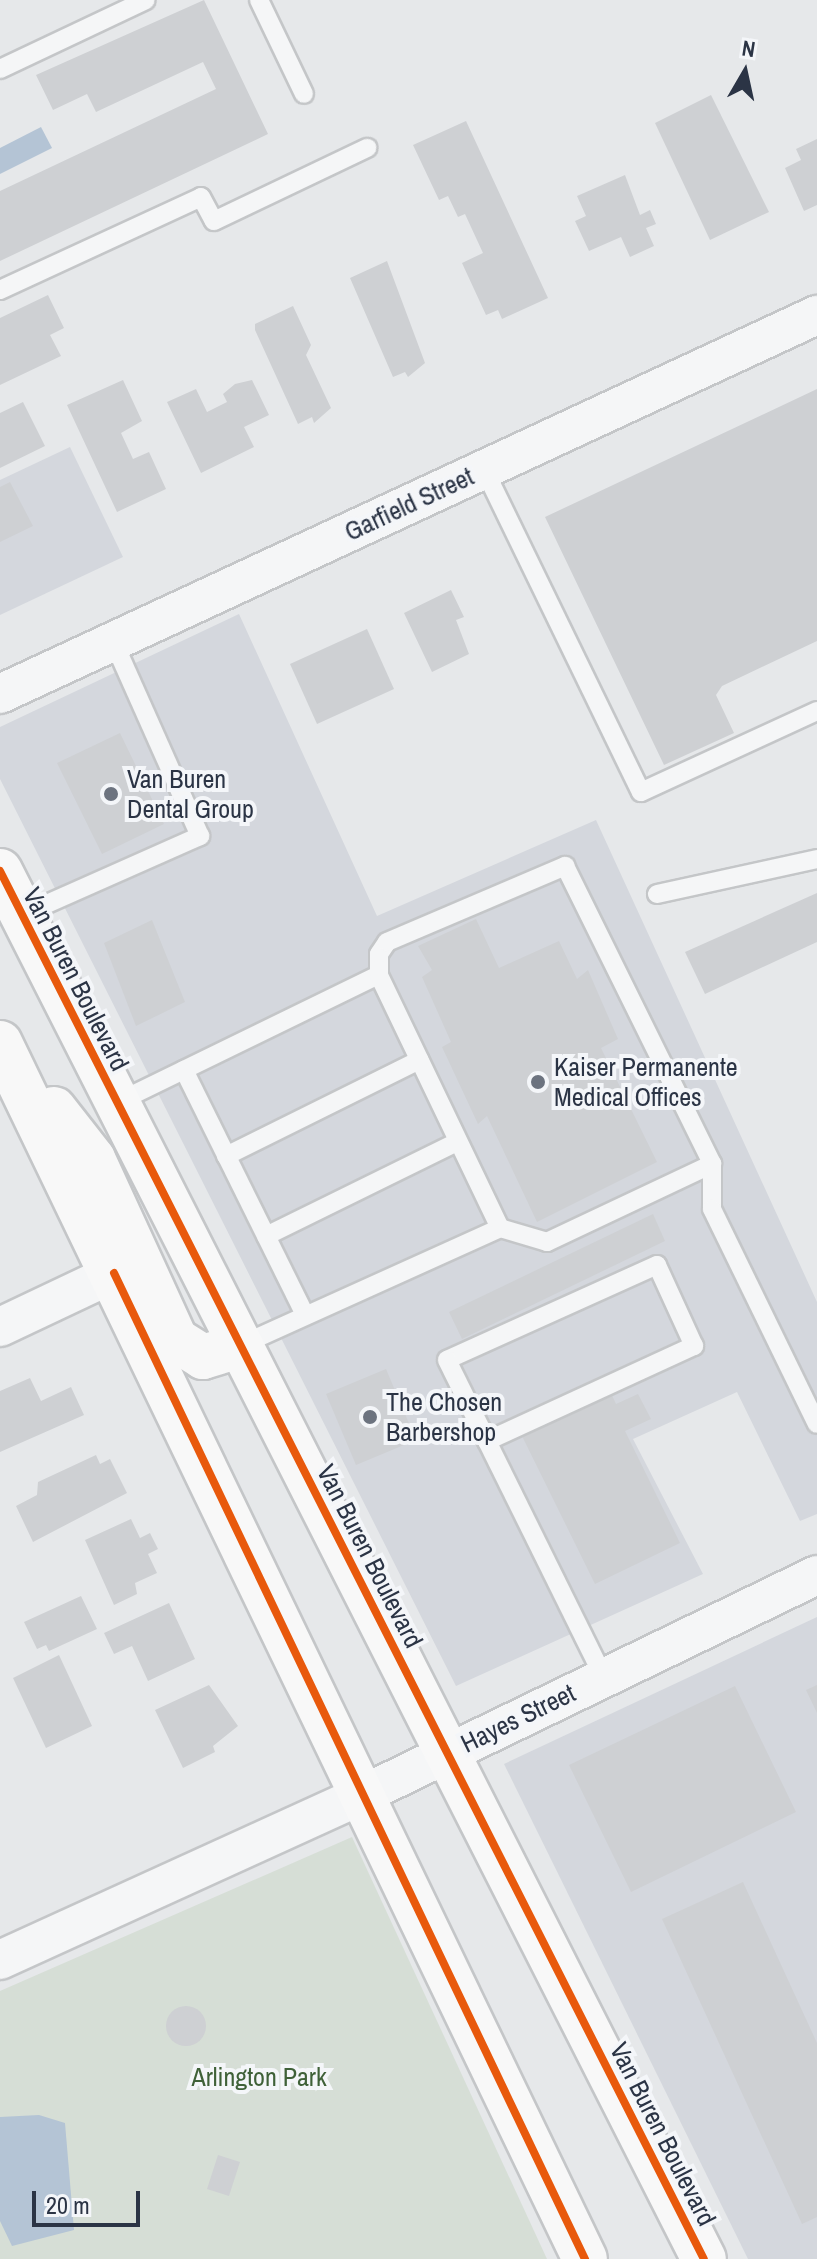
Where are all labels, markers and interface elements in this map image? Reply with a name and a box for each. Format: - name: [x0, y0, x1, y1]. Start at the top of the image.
- north arrow: [705, 32, 785, 112]
- text: N: [740, 32, 758, 64]
- street label: Garfield Street: [340, 461, 478, 547]
- place label: Van Buren Dental Group: [127, 763, 254, 824]
- marker: Van Buren Dental Group: [102, 785, 120, 803]
- street label: Van Buren Boulevard: [16, 882, 136, 1076]
- place label: Kaiser Permanente Medical Offices: [554, 1051, 738, 1112]
- marker: Kaiser Permanente Medical Offices: [529, 1073, 547, 1091]
- place label: The Chosen Barbershop: [386, 1386, 502, 1448]
- marker: The Chosen Barbershop: [361, 1408, 379, 1426]
- street label: Van Buren Boulevard: [310, 1459, 430, 1653]
- street label: Hayes Street: [456, 1677, 580, 1759]
- street label: Van Buren Boulevard: [603, 2037, 723, 2231]
- park label: Arlington Park: [191, 2061, 327, 2093]
- scale bar: [36, 2175, 144, 2225]
- text: 20 m: [46, 2189, 90, 2221]

